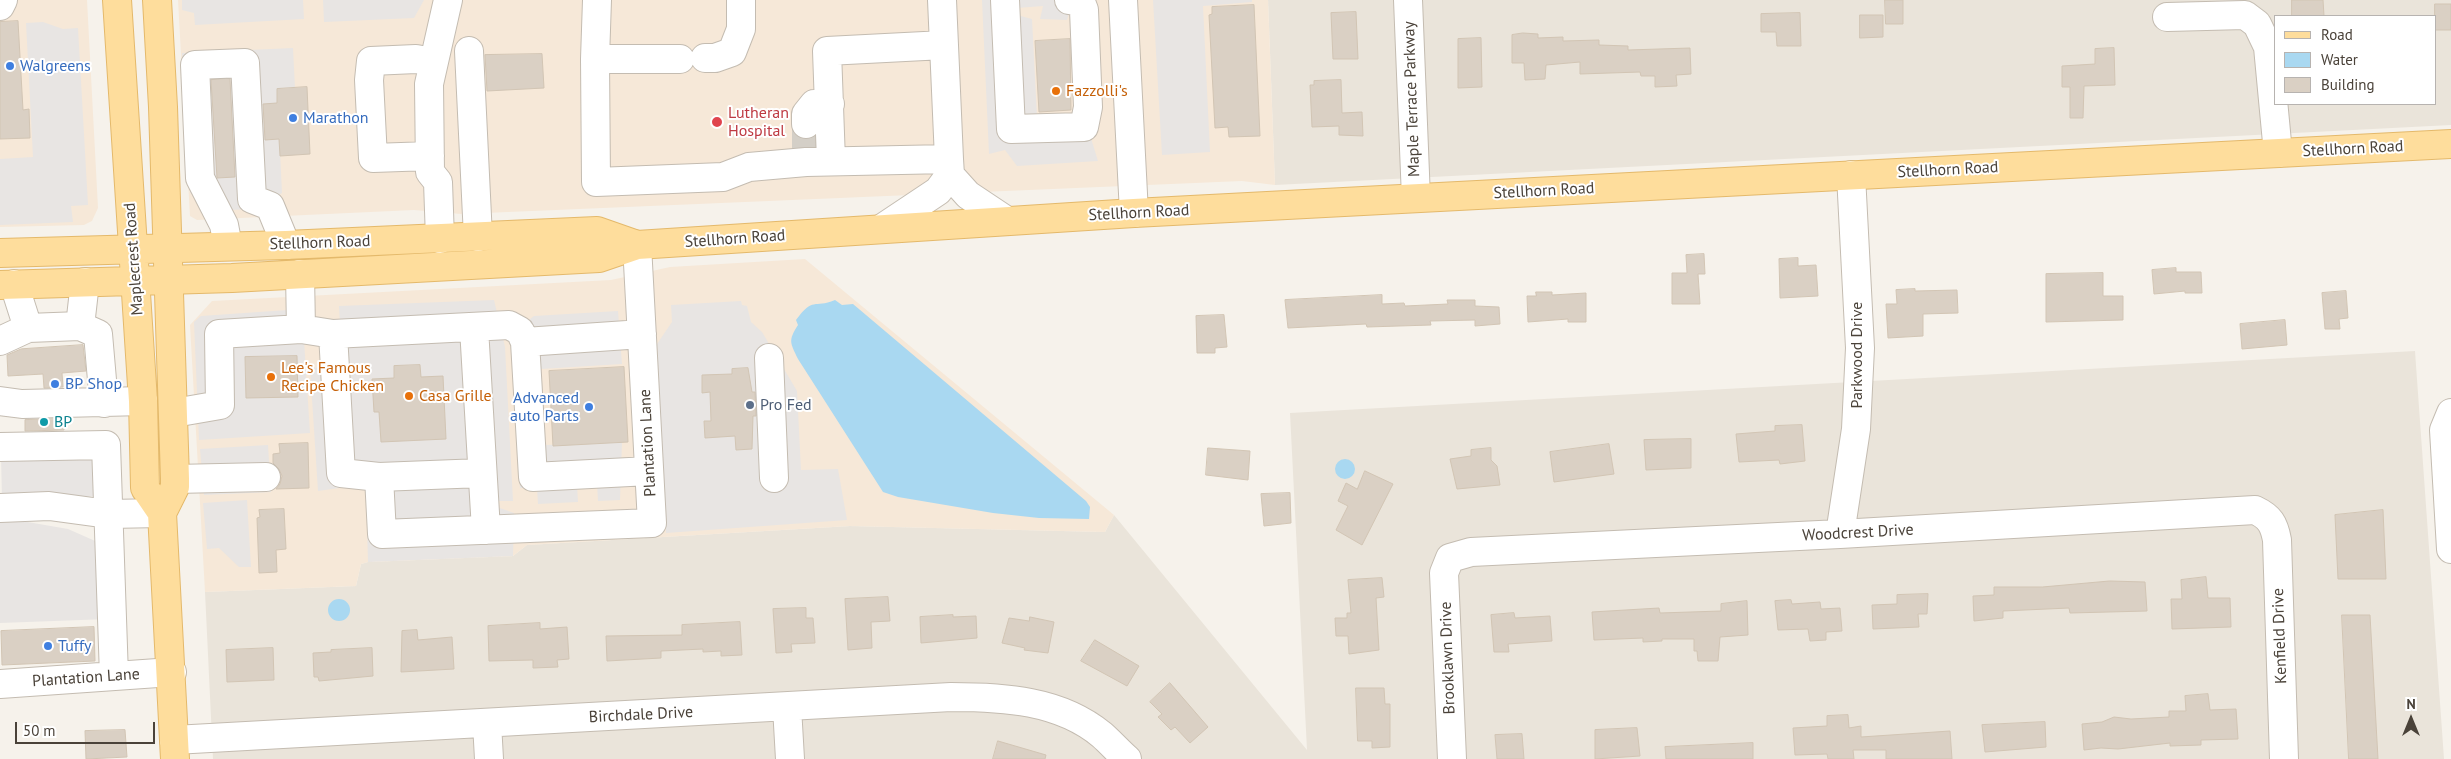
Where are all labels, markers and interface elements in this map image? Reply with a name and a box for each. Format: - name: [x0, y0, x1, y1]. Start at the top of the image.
- legend: [2274, 15, 2436, 105]
- street label: Maple Terrace Parkway: [1400, 21, 1424, 177]
- text: Road: [2321, 25, 2353, 44]
- text: Water: [2321, 50, 2358, 69]
- place label: Walgreens: [20, 56, 91, 76]
- marker: Walgreens: [4, 60, 16, 72]
- text: Building: [2321, 75, 2375, 94]
- place label: Fazzolli's: [1066, 81, 1128, 101]
- marker: Fazzolli's: [1050, 85, 1062, 97]
- place label: Lutheran Hospital: [728, 103, 789, 141]
- place label: Marathon: [303, 108, 368, 128]
- marker: Marathon: [287, 112, 299, 124]
- marker: Lutheran Hospital: [710, 115, 724, 129]
- street label: Stellhorn Road: [2302, 137, 2404, 161]
- street label: Stellhorn Road: [1897, 158, 1999, 182]
- street label: Stellhorn Road: [1493, 179, 1595, 203]
- street label: Stellhorn Road: [1088, 201, 1190, 225]
- street label: Maplecrest Road: [120, 202, 148, 316]
- street label: Stellhorn Road: [684, 226, 786, 252]
- street label: Stellhorn Road: [269, 232, 371, 254]
- street label: Parkwood Drive: [1847, 302, 1867, 408]
- place label: Lee's Famous Recipe Chicken: [281, 358, 384, 396]
- marker: Lee's Famous Recipe Chicken: [265, 371, 277, 383]
- place label: BP Shop: [65, 374, 122, 394]
- marker: BP Shop: [49, 378, 61, 390]
- place label: Casa Grille: [419, 386, 492, 406]
- place label: Advanced auto Parts: [510, 388, 579, 426]
- street label: Plantation Lane: [636, 389, 660, 497]
- marker: Casa Grille: [403, 390, 415, 402]
- place label: Pro Fed: [760, 395, 812, 415]
- marker: Pro Fed: [744, 399, 756, 411]
- marker: Advanced auto Parts: [583, 401, 595, 413]
- place label: BP: [54, 412, 72, 432]
- marker: BP: [38, 416, 50, 428]
- street label: Woodcrest Drive: [1802, 520, 1914, 546]
- street label: Kenfield Drive: [2269, 588, 2291, 684]
- street label: Brooklawn Drive: [1436, 601, 1460, 715]
- place label: Tuffy: [58, 636, 91, 656]
- marker: Tuffy: [42, 640, 54, 652]
- street label: Plantation Lane: [32, 665, 140, 691]
- north arrow: [2386, 694, 2436, 744]
- text: N: [2406, 695, 2416, 713]
- street label: Birchdale Drive: [588, 703, 694, 727]
- scale bar: [18, 712, 158, 744]
- text: 50 m: [23, 721, 56, 740]

